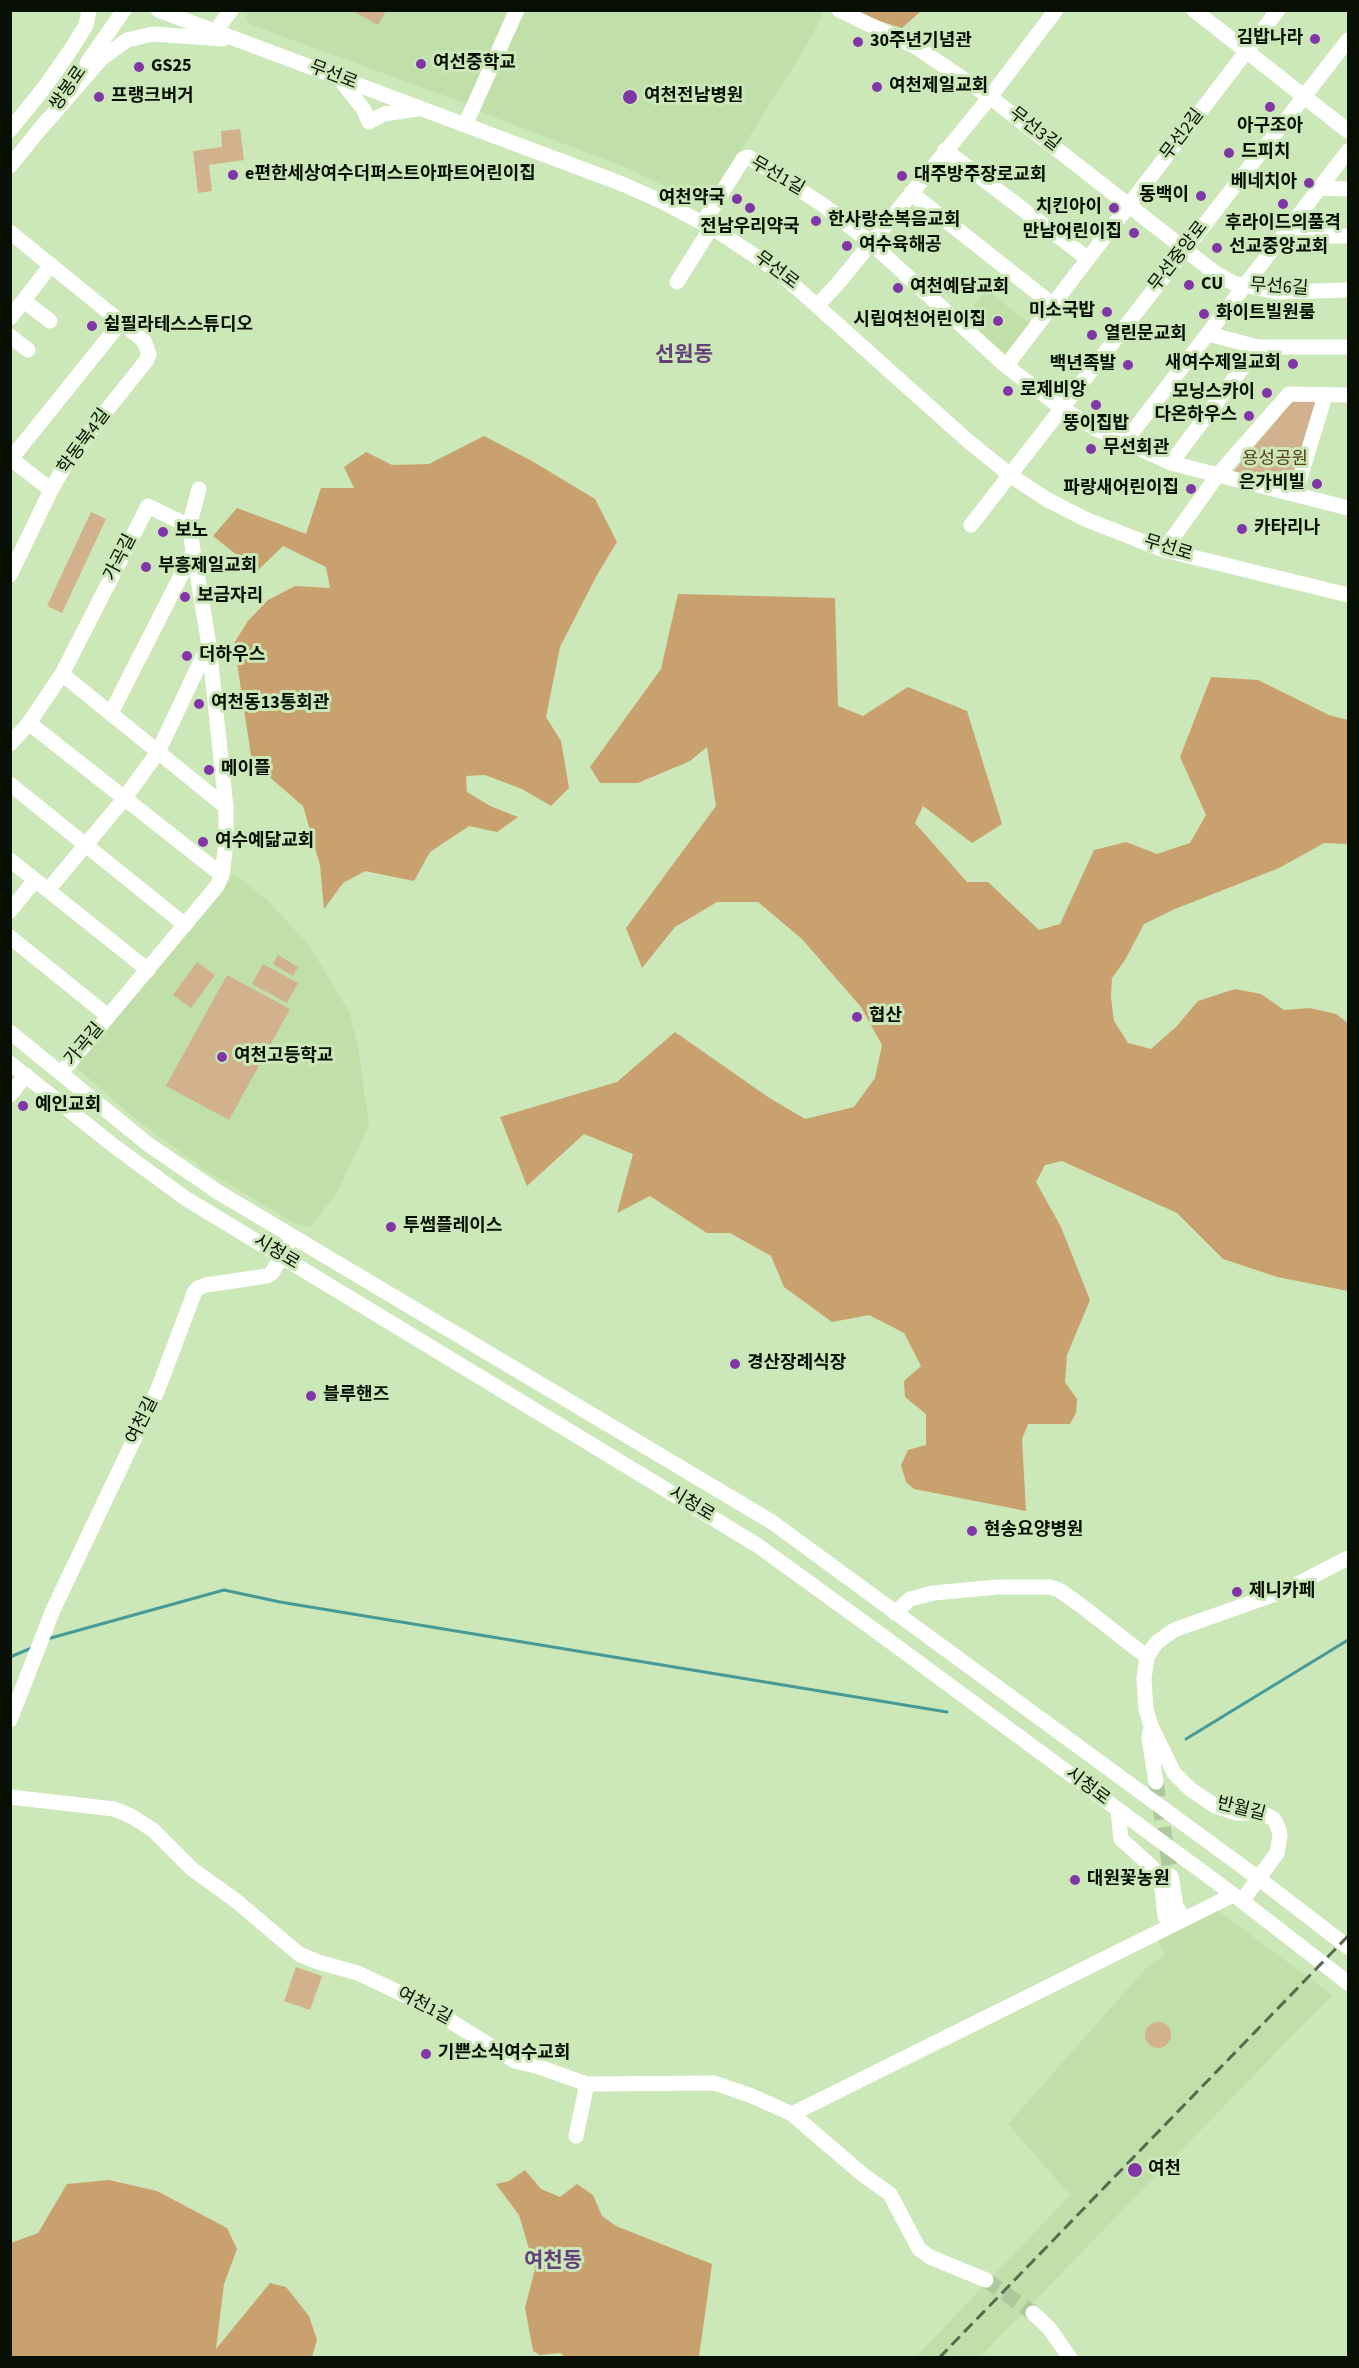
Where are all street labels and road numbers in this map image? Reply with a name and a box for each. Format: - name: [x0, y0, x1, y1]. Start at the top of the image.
- street label: 무선로: [306, 57, 360, 95]
- street label: 쌍봉로: [46, 62, 92, 116]
- street label: 무선3길: [1004, 103, 1064, 157]
- street label: 무선2길: [1157, 105, 1209, 165]
- street label: 무선1길: [746, 153, 808, 201]
- street label: 무선중앙로: [1145, 218, 1213, 296]
- street label: 무선로: [750, 247, 802, 295]
- street label: 무선6길: [1249, 275, 1309, 301]
- street label: 학동북4길: [54, 405, 116, 479]
- street label: 가곡길: [100, 531, 142, 585]
- street label: 무선로: [1141, 531, 1195, 567]
- street label: 가곡길: [61, 1019, 109, 1071]
- street label: 시청로: [249, 1231, 303, 1275]
- street label: 여천길: [122, 1394, 164, 1448]
- street label: 시청로: [664, 1483, 718, 1527]
- street label: 시청로: [1061, 1763, 1113, 1811]
- street label: 반월길: [1214, 1794, 1268, 1826]
- street label: 여천1길: [393, 1984, 455, 2030]

